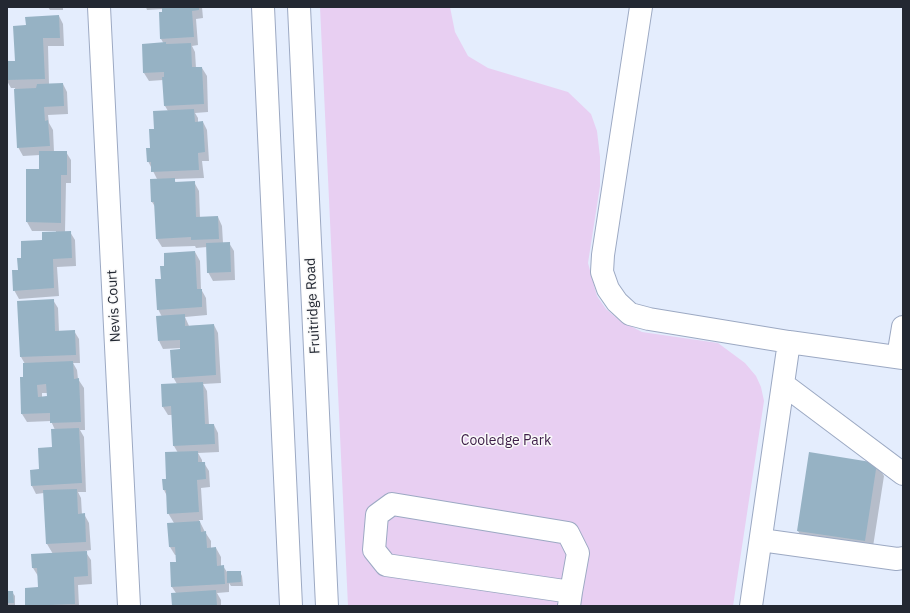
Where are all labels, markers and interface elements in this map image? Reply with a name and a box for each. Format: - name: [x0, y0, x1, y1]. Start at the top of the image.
- street label: Fruitridge Road: [302, 257, 324, 355]
- street label: Nevis Court: [104, 269, 124, 343]
- park label: Cooledge Park: [461, 433, 551, 449]

